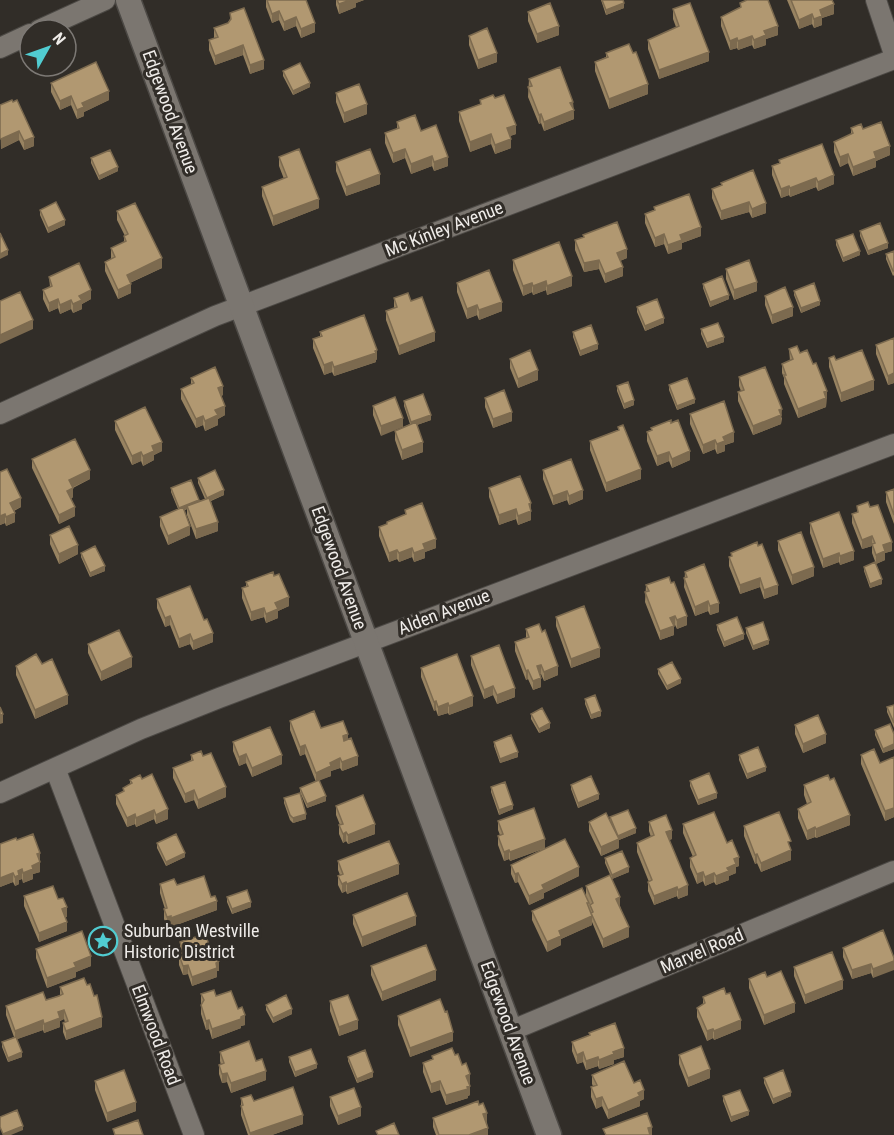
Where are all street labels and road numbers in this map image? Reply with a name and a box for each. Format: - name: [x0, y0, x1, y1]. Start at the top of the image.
- street label: Edgewood Avenue: [138, 47, 203, 176]
- street label: Mc Kinley Avenue: [382, 196, 506, 261]
- street label: Edgewood Avenue: [307, 503, 372, 632]
- street label: Alden Avenue: [395, 584, 493, 639]
- street label: Marvel Road: [657, 924, 747, 977]
- street label: Edgewood Avenue: [476, 958, 541, 1087]
- street label: Elmwood Road: [128, 982, 185, 1088]

